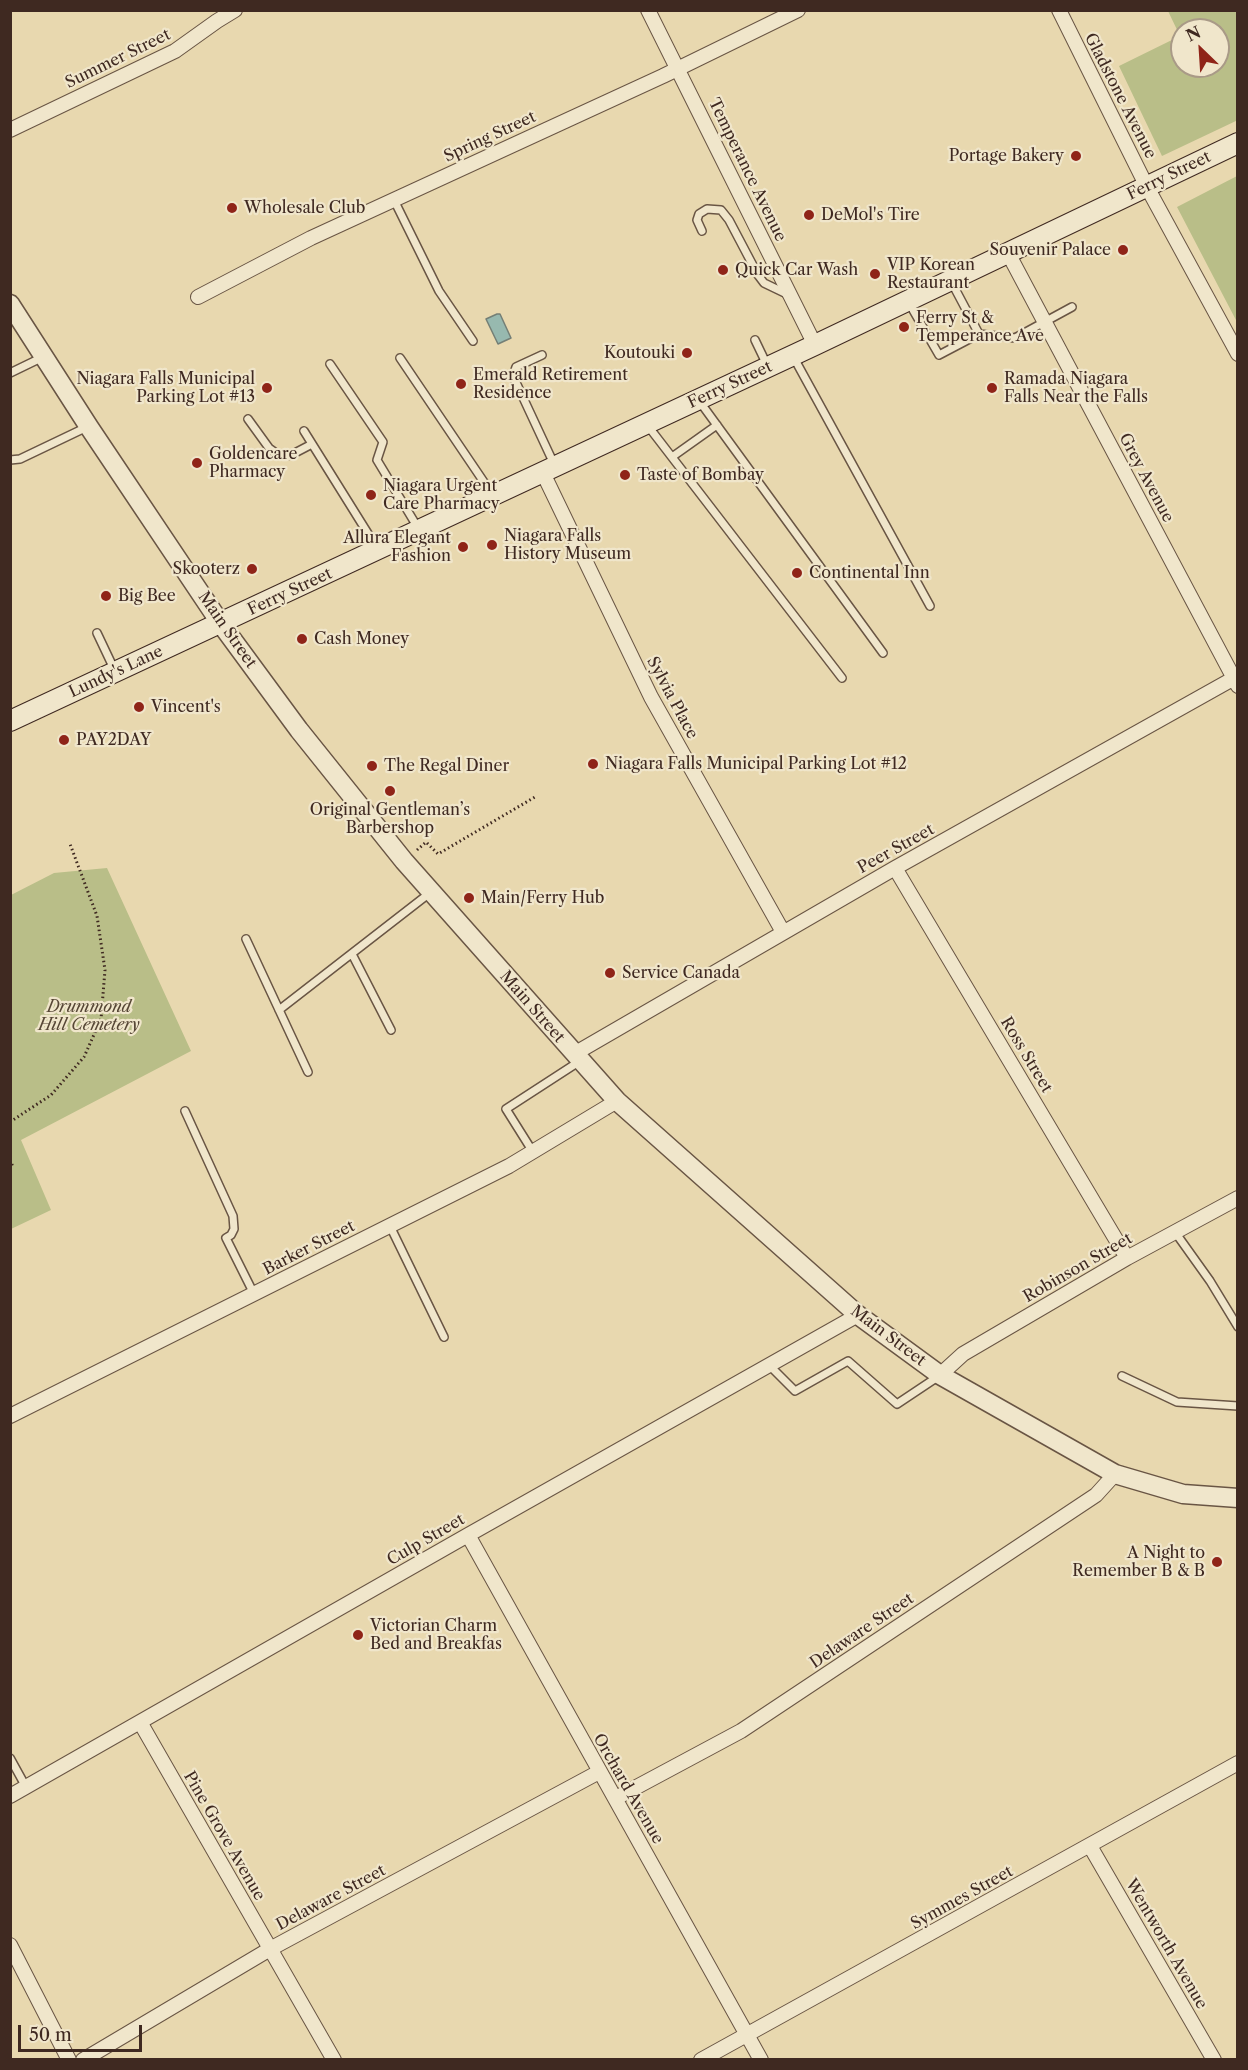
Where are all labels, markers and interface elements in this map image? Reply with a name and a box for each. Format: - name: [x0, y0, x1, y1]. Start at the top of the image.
- north arrow: [1170, 18, 1230, 78]
- text: N: [1183, 21, 1204, 46]
- street label: Summer Street: [62, 25, 174, 93]
- street label: Gladstone Avenue: [1080, 30, 1160, 162]
- street label: Temperance Avenue: [704, 95, 790, 245]
- street label: Spring Street: [441, 107, 539, 167]
- place label: Portage Bakery: [949, 146, 1064, 166]
- street label: Ferry Street: [1124, 147, 1214, 205]
- marker: Portage Bakery: [1069, 149, 1083, 163]
- place label: Wholesale Club: [244, 198, 365, 218]
- marker: Wholesale Club: [225, 201, 239, 215]
- place label: DeMol's Tire: [821, 205, 920, 225]
- marker: DeMol's Tire: [802, 208, 816, 222]
- place label: Souvenir Palace: [990, 240, 1111, 260]
- marker: Souvenir Palace: [1116, 243, 1130, 257]
- place label: VIP Korean Restaurant: [887, 255, 975, 293]
- place label: Quick Car Wash: [735, 260, 858, 280]
- marker: Quick Car Wash: [716, 263, 730, 277]
- marker: VIP Korean Restaurant: [868, 267, 882, 281]
- place label: Ferry St & Temperance Ave: [916, 308, 1044, 346]
- marker: Ferry St & Temperance Ave: [897, 320, 911, 334]
- place label: Koutouki: [604, 343, 675, 363]
- marker: Koutouki: [680, 346, 694, 360]
- street label: Ferry Street: [685, 357, 775, 413]
- place label: Emerald Retirement Residence: [473, 365, 628, 403]
- place label: Niagara Falls Municipal Parking Lot #13: [76, 369, 255, 407]
- place label: Ramada Niagara Falls Near the Falls: [1004, 369, 1148, 407]
- marker: Emerald Retirement Residence: [454, 377, 468, 391]
- marker: Niagara Falls Municipal Parking Lot #13: [260, 381, 274, 395]
- marker: Ramada Niagara Falls Near the Falls: [985, 381, 999, 395]
- street label: Grey Avenue: [1114, 430, 1178, 526]
- place label: Goldencare Pharmacy: [209, 444, 297, 482]
- marker: Goldencare Pharmacy: [190, 456, 204, 470]
- place label: Taste of Bombay: [637, 465, 764, 485]
- marker: Taste of Bombay: [618, 468, 632, 482]
- place label: Niagara Urgent Care Pharmacy: [383, 476, 500, 514]
- marker: Niagara Urgent Care Pharmacy: [364, 488, 378, 502]
- place label: Niagara Falls History Museum: [504, 526, 631, 564]
- place label: Allura Elegant Fashion: [343, 528, 451, 566]
- marker: Niagara Falls History Museum: [485, 538, 499, 552]
- marker: Allura Elegant Fashion: [456, 540, 470, 554]
- place label: Skooterz: [173, 559, 240, 579]
- marker: Skooterz: [245, 562, 259, 576]
- place label: Continental Inn: [809, 563, 930, 583]
- street label: Ferry Street: [245, 564, 335, 620]
- marker: Continental Inn: [790, 566, 804, 580]
- place label: Big Bee: [118, 586, 176, 606]
- street label: Main Street: [194, 588, 260, 672]
- marker: Big Bee: [99, 589, 113, 603]
- place label: Cash Money: [314, 629, 409, 649]
- marker: Cash Money: [295, 632, 309, 646]
- street label: Lundy's Lane: [66, 642, 166, 702]
- street label: Sylvia Place: [642, 654, 702, 742]
- place label: Vincent's: [151, 697, 221, 717]
- marker: Vincent's: [132, 700, 146, 714]
- place label: PAY2DAY: [76, 730, 151, 750]
- marker: PAY2DAY: [57, 733, 71, 747]
- place label: Niagara Falls Municipal Parking Lot #12: [605, 754, 907, 774]
- place label: The Regal Diner: [384, 756, 509, 776]
- marker: Niagara Falls Municipal Parking Lot #12: [586, 757, 600, 771]
- marker: The Regal Diner: [365, 759, 379, 773]
- marker: Original Gentleman’s Barbershop: [383, 784, 397, 798]
- place label: Original Gentleman’s Barbershop: [310, 800, 470, 838]
- street label: Peer Street: [854, 820, 938, 878]
- place label: Main/Ferry Hub: [481, 888, 604, 908]
- marker: Main/Ferry Hub: [462, 891, 476, 905]
- place label: Service Canada: [622, 963, 740, 983]
- marker: Service Canada: [603, 966, 617, 980]
- street label: Main Street: [496, 967, 568, 1047]
- park label: Drummond Hill Cemetery: [38, 997, 140, 1035]
- street label: Ross Street: [996, 1014, 1056, 1096]
- street label: Barker Street: [260, 1217, 358, 1279]
- street label: Robinson Street: [1020, 1229, 1136, 1307]
- street label: Main Street: [847, 1302, 929, 1370]
- street label: Culp Street: [384, 1510, 468, 1570]
- place label: A Night to Remember B & B: [1072, 1543, 1205, 1581]
- marker: A Night to Remember B & B: [1210, 1555, 1224, 1569]
- street label: Delaware Street: [806, 1589, 918, 1673]
- place label: Victorian Charm Bed and Breakfas: [370, 1616, 502, 1654]
- marker: Victorian Charm Bed and Breakfas: [351, 1628, 365, 1642]
- street label: Orchard Avenue: [589, 1730, 667, 1848]
- street label: Pine Grove Avenue: [179, 1768, 269, 1904]
- street label: Delaware Street: [273, 1861, 389, 1935]
- street label: Symmes Street: [908, 1862, 1016, 1934]
- street label: Wentworth Avenue: [1121, 1876, 1211, 2012]
- scale bar: [21, 2013, 146, 2051]
- text: 50 m: [29, 2024, 72, 2046]

